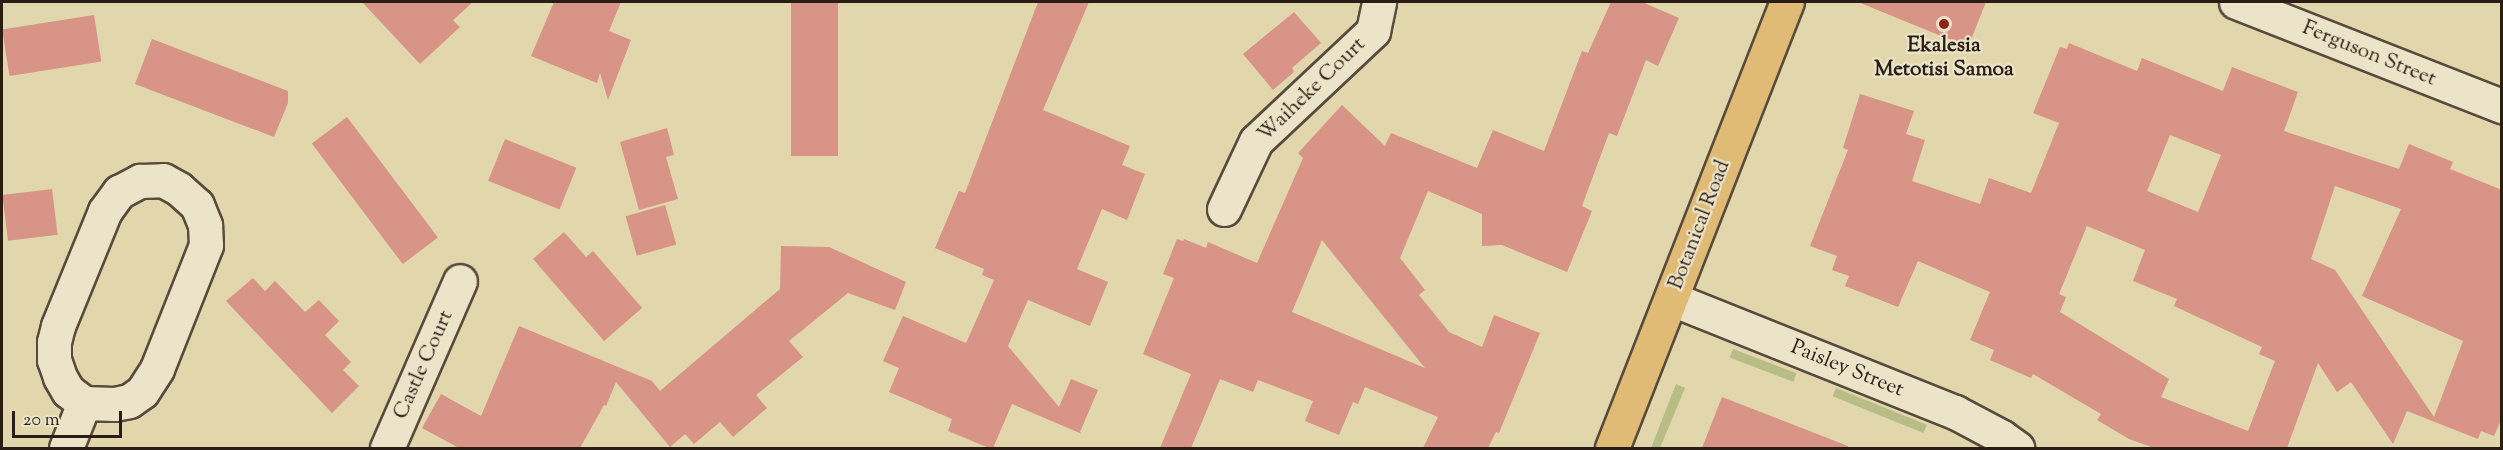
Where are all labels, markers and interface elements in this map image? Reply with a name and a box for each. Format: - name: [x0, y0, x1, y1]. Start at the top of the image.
- street label: Ferguson Street: [2298, 16, 2440, 92]
- marker: Ekalesia Metotisi Samoa: [1937, 17, 1951, 31]
- street label: Waiheke Court: [1253, 32, 1371, 148]
- place label: Ekalesia Metotisi Samoa: [1874, 33, 2014, 83]
- street label: Botanical Road: [1664, 157, 1736, 293]
- street label: Castle Court: [389, 307, 459, 423]
- street label: Paisley Street: [1787, 335, 1907, 403]
- scale bar: [15, 399, 124, 437]
- text: 20 m: [23, 408, 60, 434]

